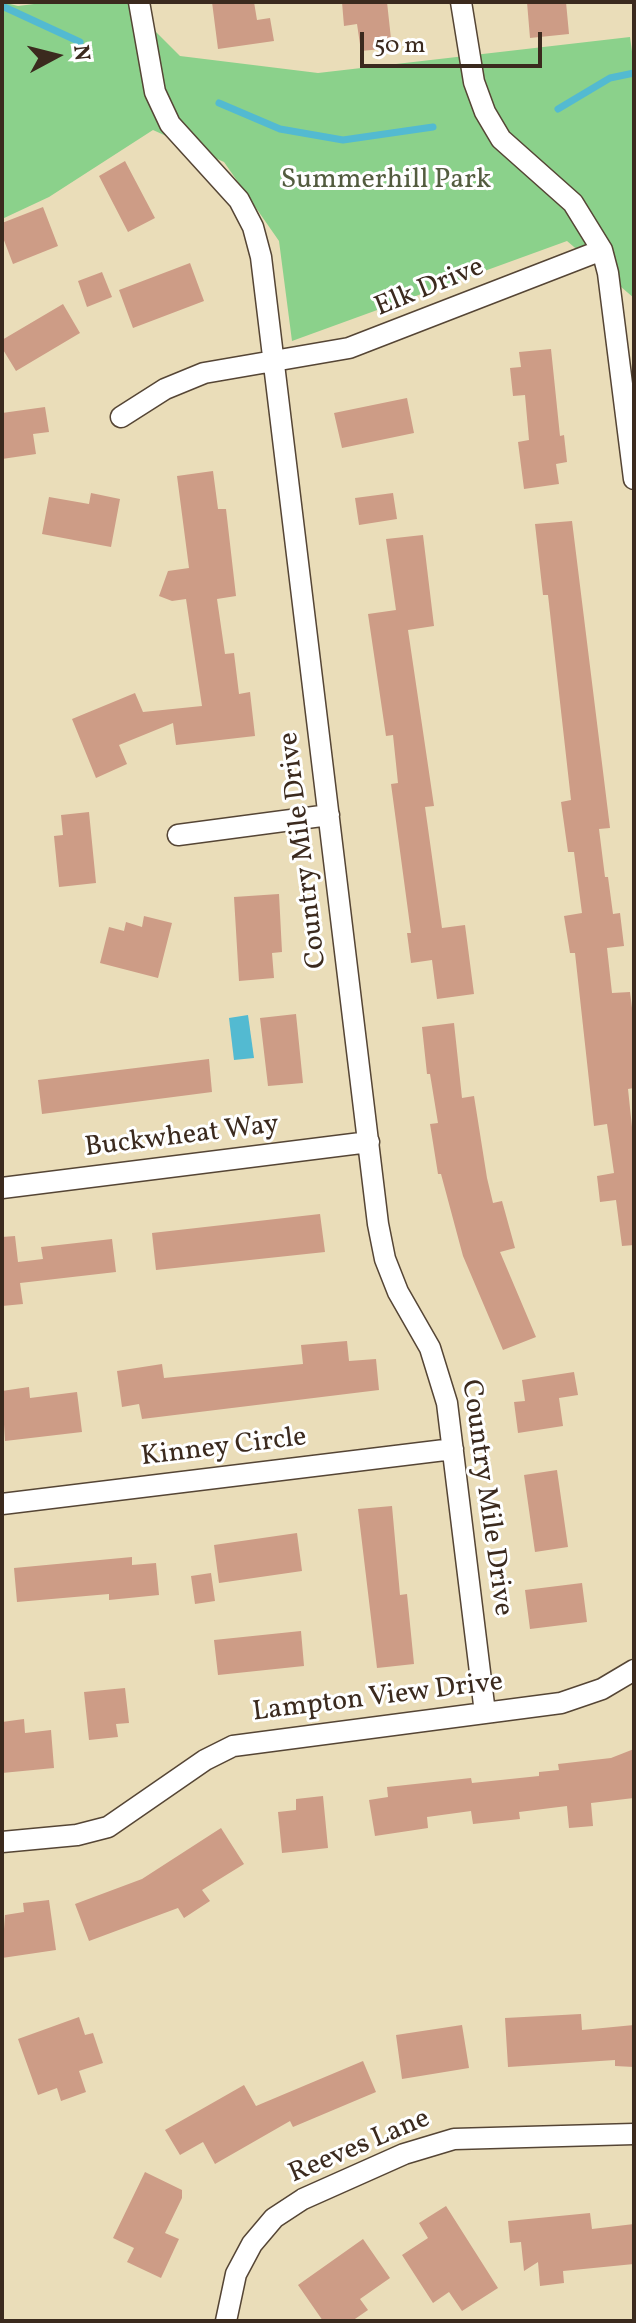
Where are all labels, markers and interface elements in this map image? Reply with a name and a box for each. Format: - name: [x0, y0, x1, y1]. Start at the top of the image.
- north arrow: [16, 16, 96, 96]
- scale bar: [364, 16, 546, 66]
- text: 50 m: [374, 29, 426, 63]
- text: N: [64, 43, 97, 63]
- park label: Summerhill Park: [281, 165, 491, 199]
- street label: Elk Drive: [371, 252, 489, 326]
- street label: Country Mile Drive: [274, 730, 336, 970]
- street label: Buckwheat Way: [83, 1109, 281, 1167]
- street label: Country Mile Drive: [452, 1378, 518, 1618]
- street label: Kinney Circle: [139, 1422, 309, 1476]
- street label: Lampton View Drive: [251, 1667, 505, 1731]
- street label: Reeves Lane: [284, 2103, 436, 2193]

